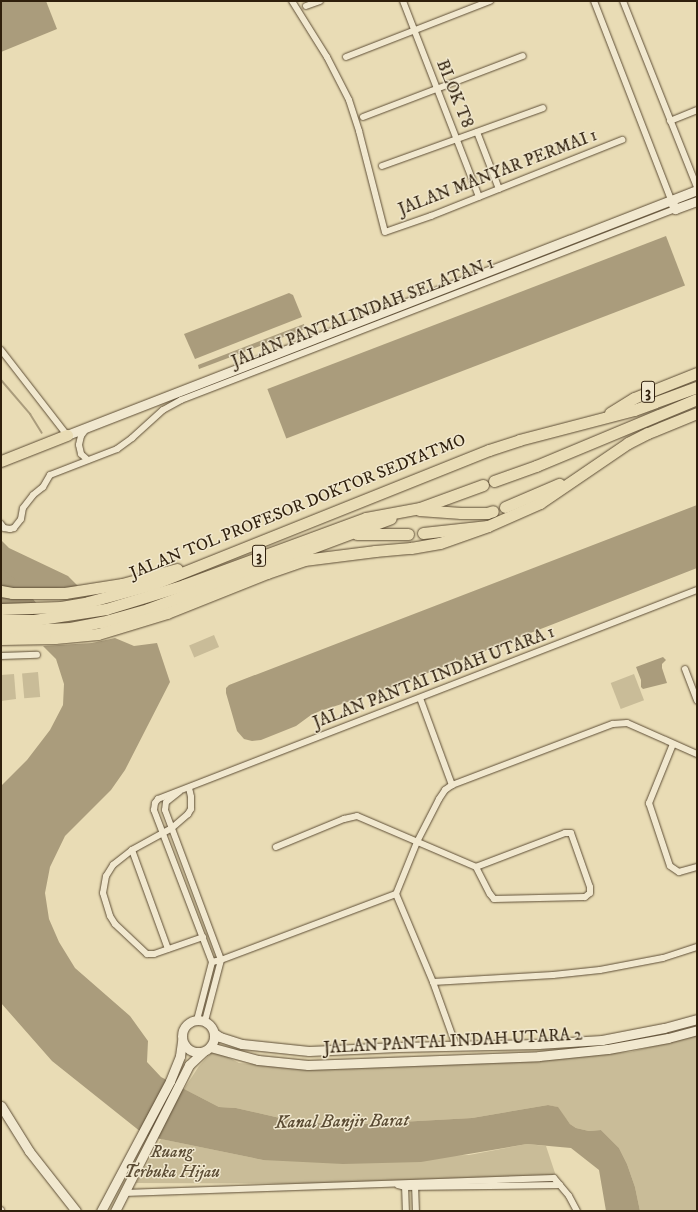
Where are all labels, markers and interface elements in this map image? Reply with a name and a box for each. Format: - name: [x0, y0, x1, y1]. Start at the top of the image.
- street label: BLOK T8: [431, 57, 477, 131]
- street label: JALAN MANYAR PERMAI 1: [396, 126, 600, 220]
- street label: JALAN PANTAI INDAH SELATAN 1: [229, 253, 497, 373]
- road number: 3: [641, 378, 655, 406]
- street label: JALAN TOL PROFESOR DOKTOR SEDYATMO: [127, 430, 469, 584]
- road number: 3: [252, 542, 266, 570]
- street label: JALAN PANTAI INDAH UTARA 1: [310, 622, 558, 734]
- street label: JALAN PANTAI INDAH UTARA 2: [323, 1025, 583, 1059]
- water label: Kanal Banjir Barat: [275, 1110, 409, 1134]
- park label: Ruang Terbuka Hijau: [124, 1143, 220, 1183]

